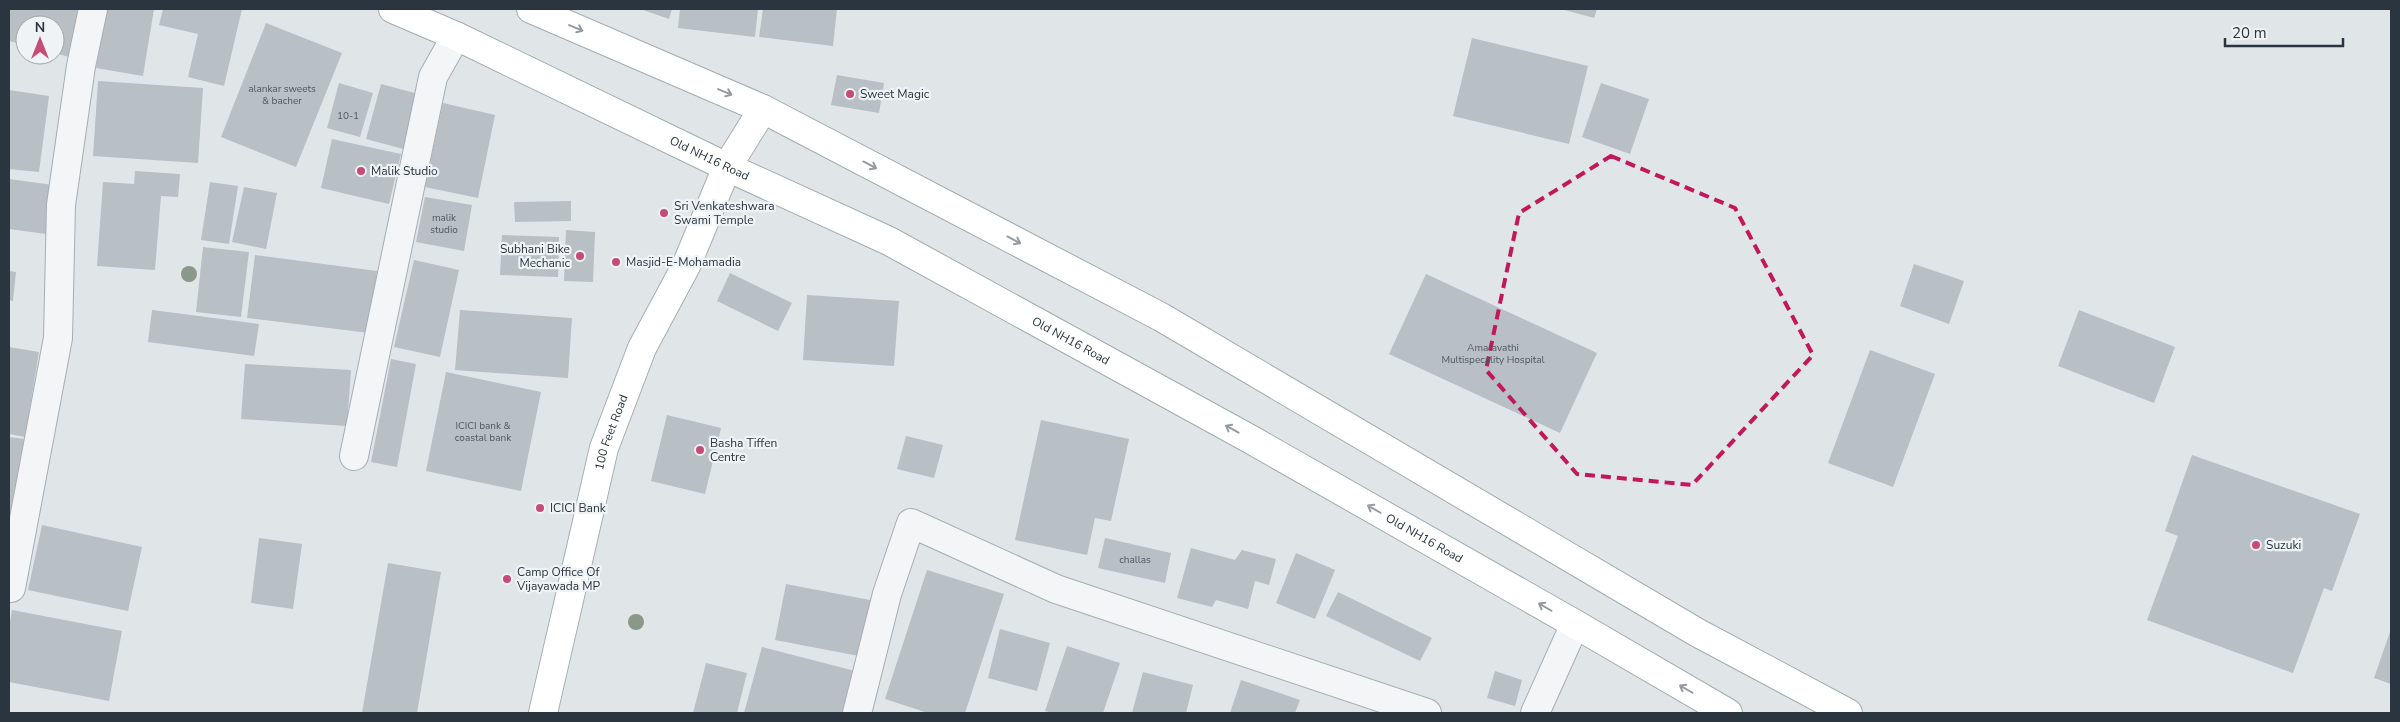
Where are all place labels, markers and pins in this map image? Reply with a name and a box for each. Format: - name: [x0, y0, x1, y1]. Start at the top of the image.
- place label: Sweet Magic: [860, 86, 930, 102]
- marker: Sweet Magic: [844, 88, 856, 100]
- place label: Malik Studio: [371, 163, 438, 179]
- marker: Malik Studio: [355, 165, 367, 177]
- place label: Sri Venkateshwara Swami Temple: [674, 198, 775, 228]
- marker: Sri Venkateshwara Swami Temple: [658, 207, 670, 219]
- place label: Subhani Bike Mechanic: [500, 241, 570, 271]
- marker: Subhani Bike Mechanic: [574, 250, 586, 262]
- place label: Masjid-E-Mohamadia: [626, 254, 741, 270]
- marker: Masjid-E-Mohamadia: [610, 256, 622, 268]
- place label: Basha Tiffen Centre: [710, 435, 777, 465]
- marker: Basha Tiffen Centre: [694, 444, 706, 456]
- place label: ICICI Bank: [550, 500, 607, 516]
- marker: ICICI Bank: [534, 502, 546, 514]
- place label: Suzuki: [2266, 537, 2301, 553]
- marker: Suzuki: [2250, 539, 2262, 551]
- place label: Camp Office Of Vijayawada MP: [516, 564, 601, 594]
- marker: Camp Office Of Vijayawada MP: [501, 573, 513, 585]

